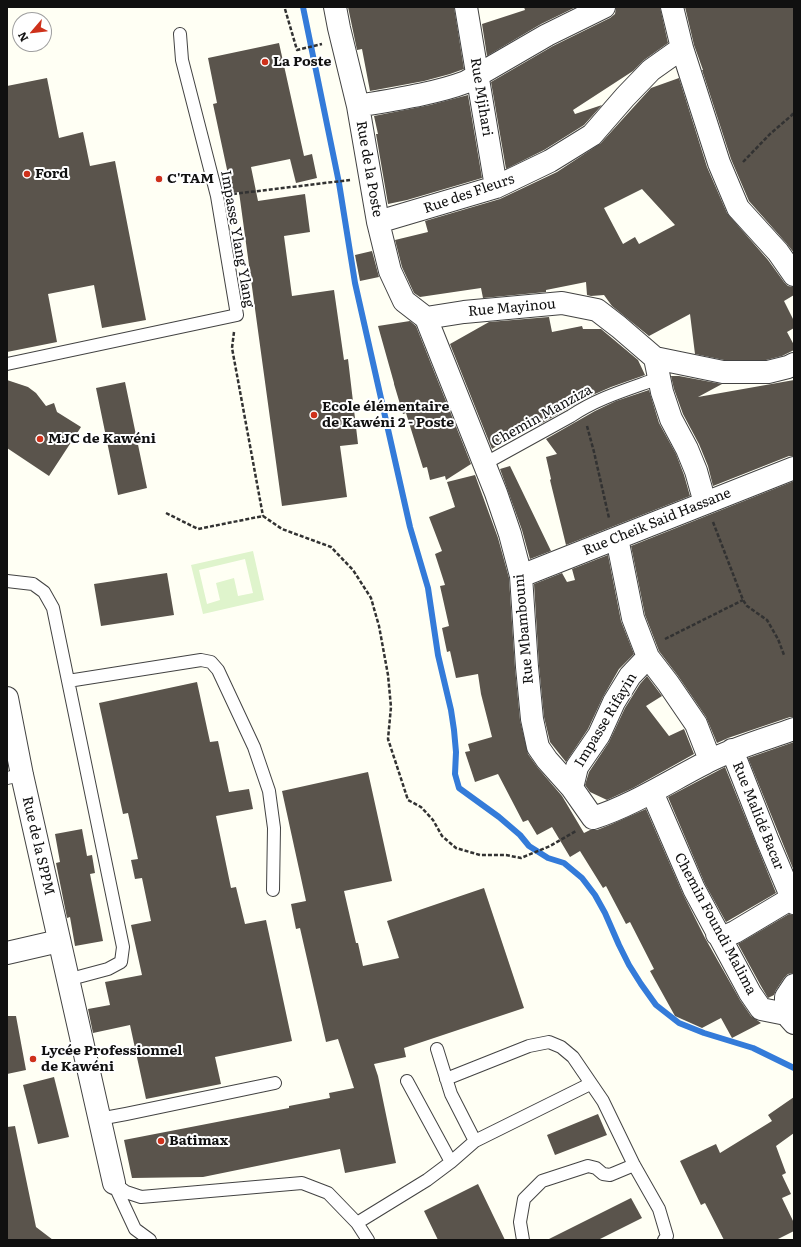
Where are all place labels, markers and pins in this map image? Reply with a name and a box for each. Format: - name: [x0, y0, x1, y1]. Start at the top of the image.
- place label: La Poste: [273, 54, 331, 70]
- marker: La Poste: [260, 57, 270, 67]
- place label: Ford: [35, 166, 68, 182]
- marker: Ford: [22, 169, 32, 179]
- place label: C'TAM: [167, 171, 214, 187]
- marker: C'TAM: [154, 174, 164, 184]
- place label: Ecole élémentaire de Kawéni 2 - Poste: [322, 399, 454, 432]
- marker: Ecole élémentaire de Kawéni 2 - Poste: [309, 410, 319, 420]
- place label: MJC de Kawéni: [48, 431, 156, 447]
- marker: MJC de Kawéni: [35, 434, 45, 444]
- place label: Lycée Professionnel de Kawéni: [41, 1043, 182, 1076]
- marker: Lycée Professionnel de Kawéni: [28, 1054, 38, 1064]
- place label: Batimax: [169, 1133, 228, 1149]
- marker: Batimax: [156, 1136, 166, 1146]

